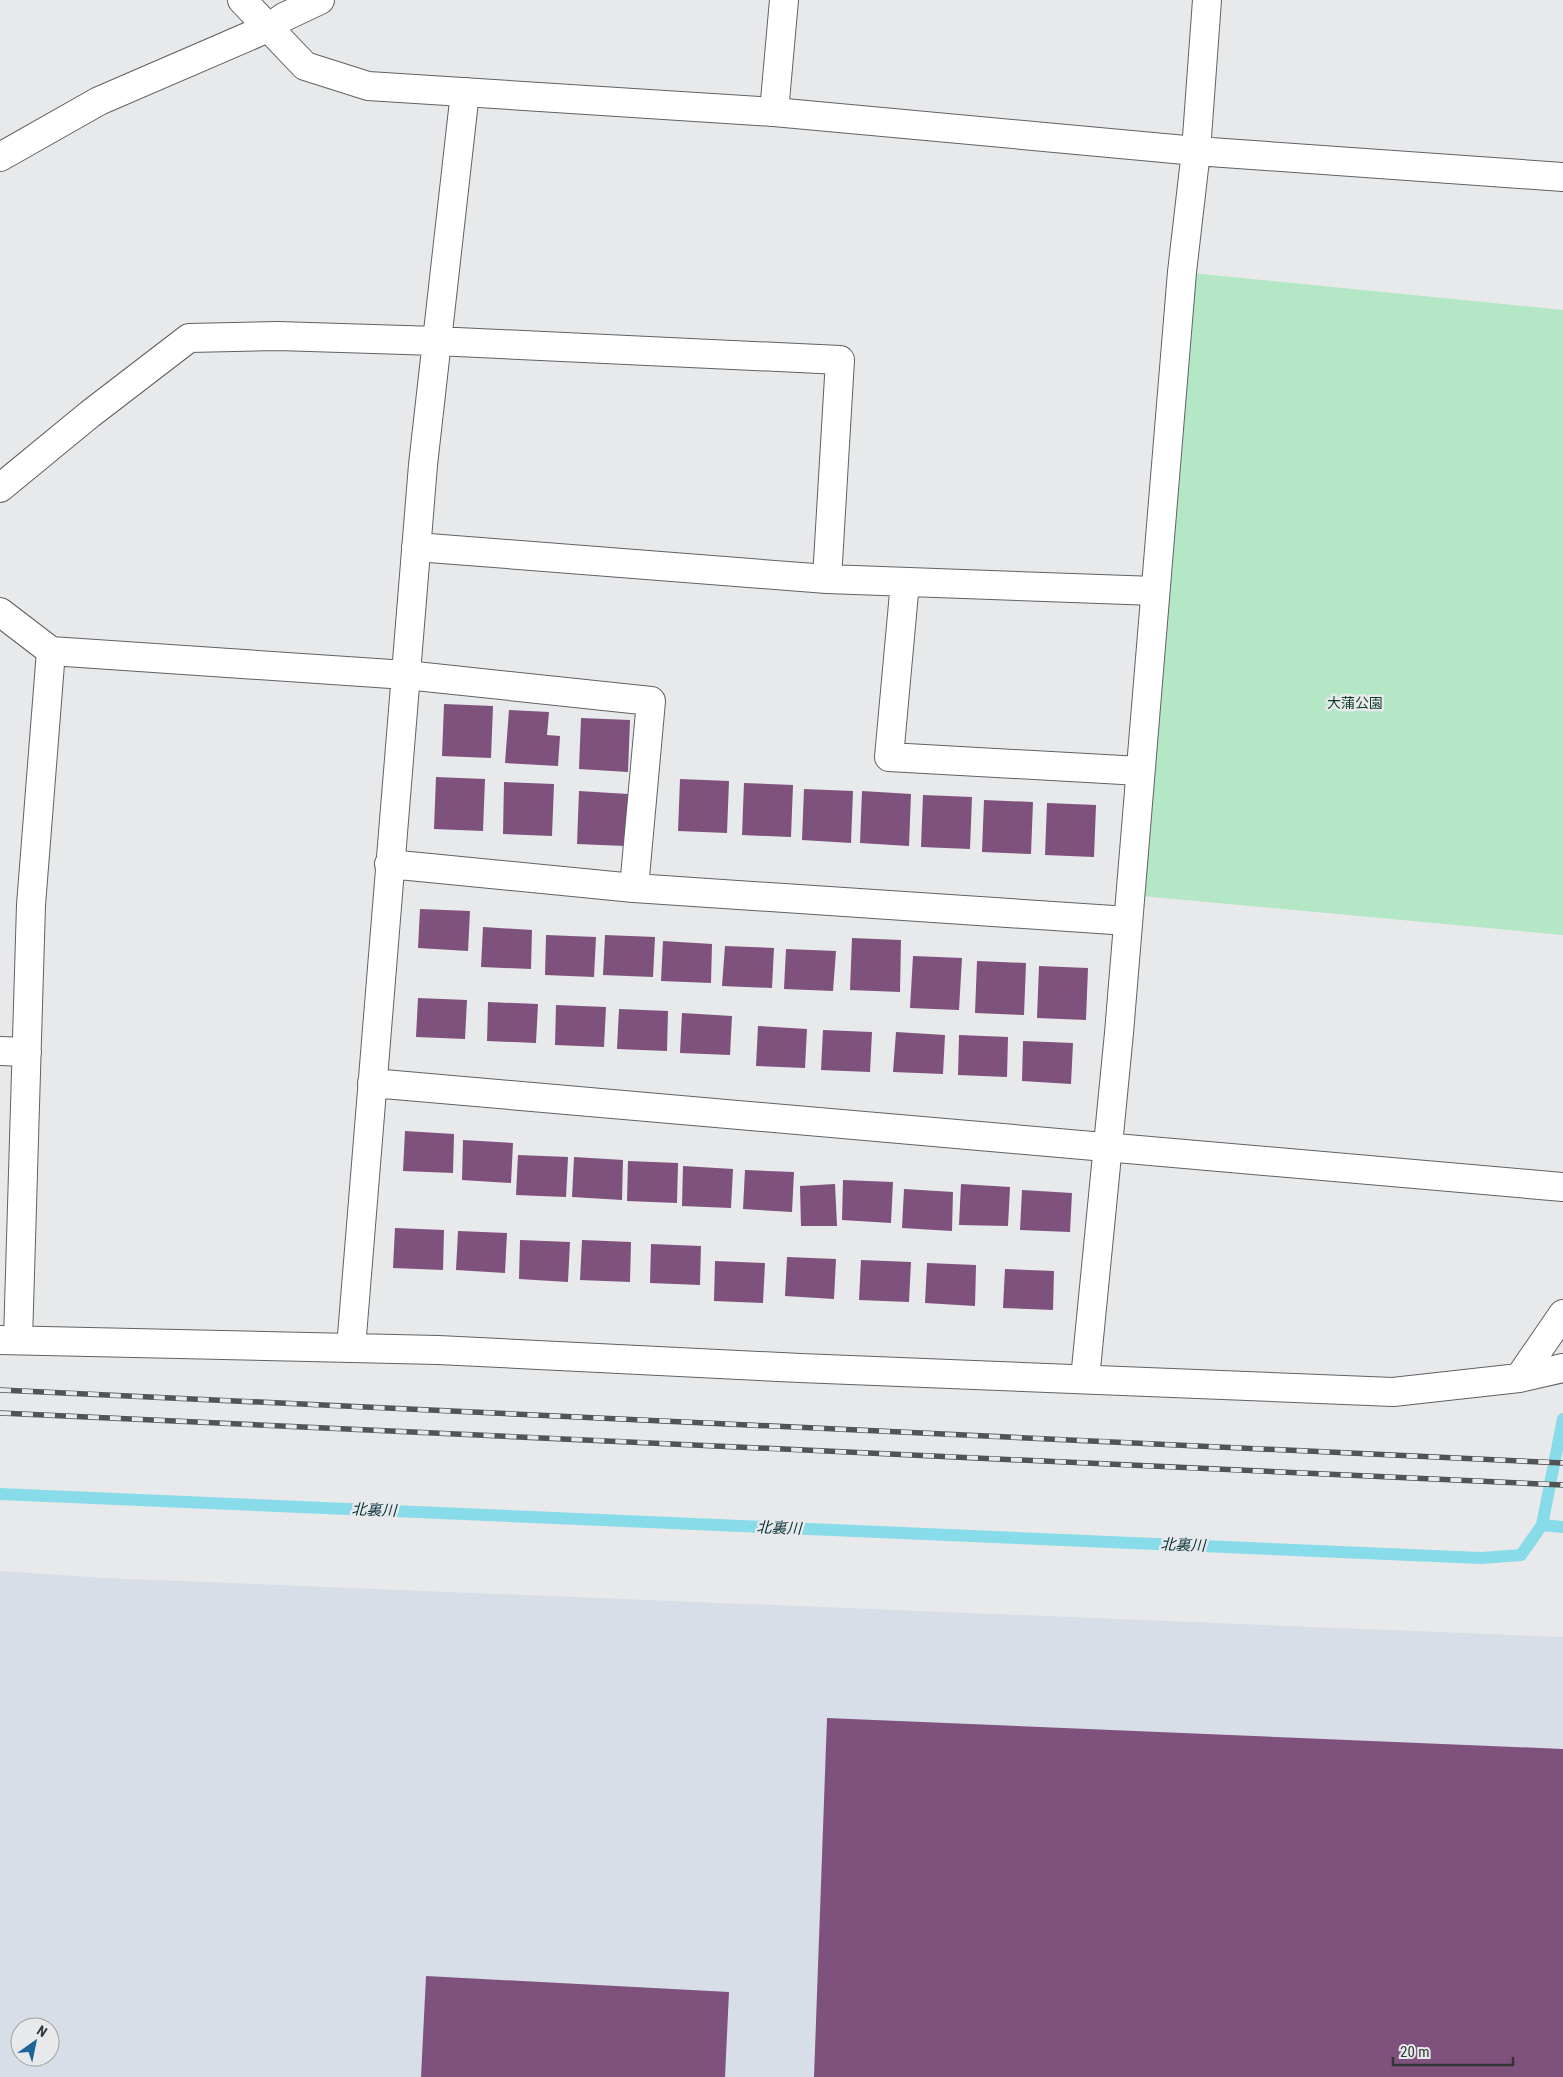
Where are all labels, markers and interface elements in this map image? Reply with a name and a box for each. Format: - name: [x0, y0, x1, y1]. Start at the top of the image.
- park label: 大蒲公園: [1327, 695, 1383, 711]
- water label: 北裏川: [351, 1500, 399, 1520]
- water label: 北裏川: [756, 1518, 804, 1538]
- water label: 北裏川: [1160, 1535, 1208, 1555]
- north arrow: [10, 2017, 60, 2067]
- text: N: [34, 2022, 50, 2040]
- scale bar: [1393, 2034, 1513, 2066]
- text: 20 m: [1400, 2043, 1430, 2061]

